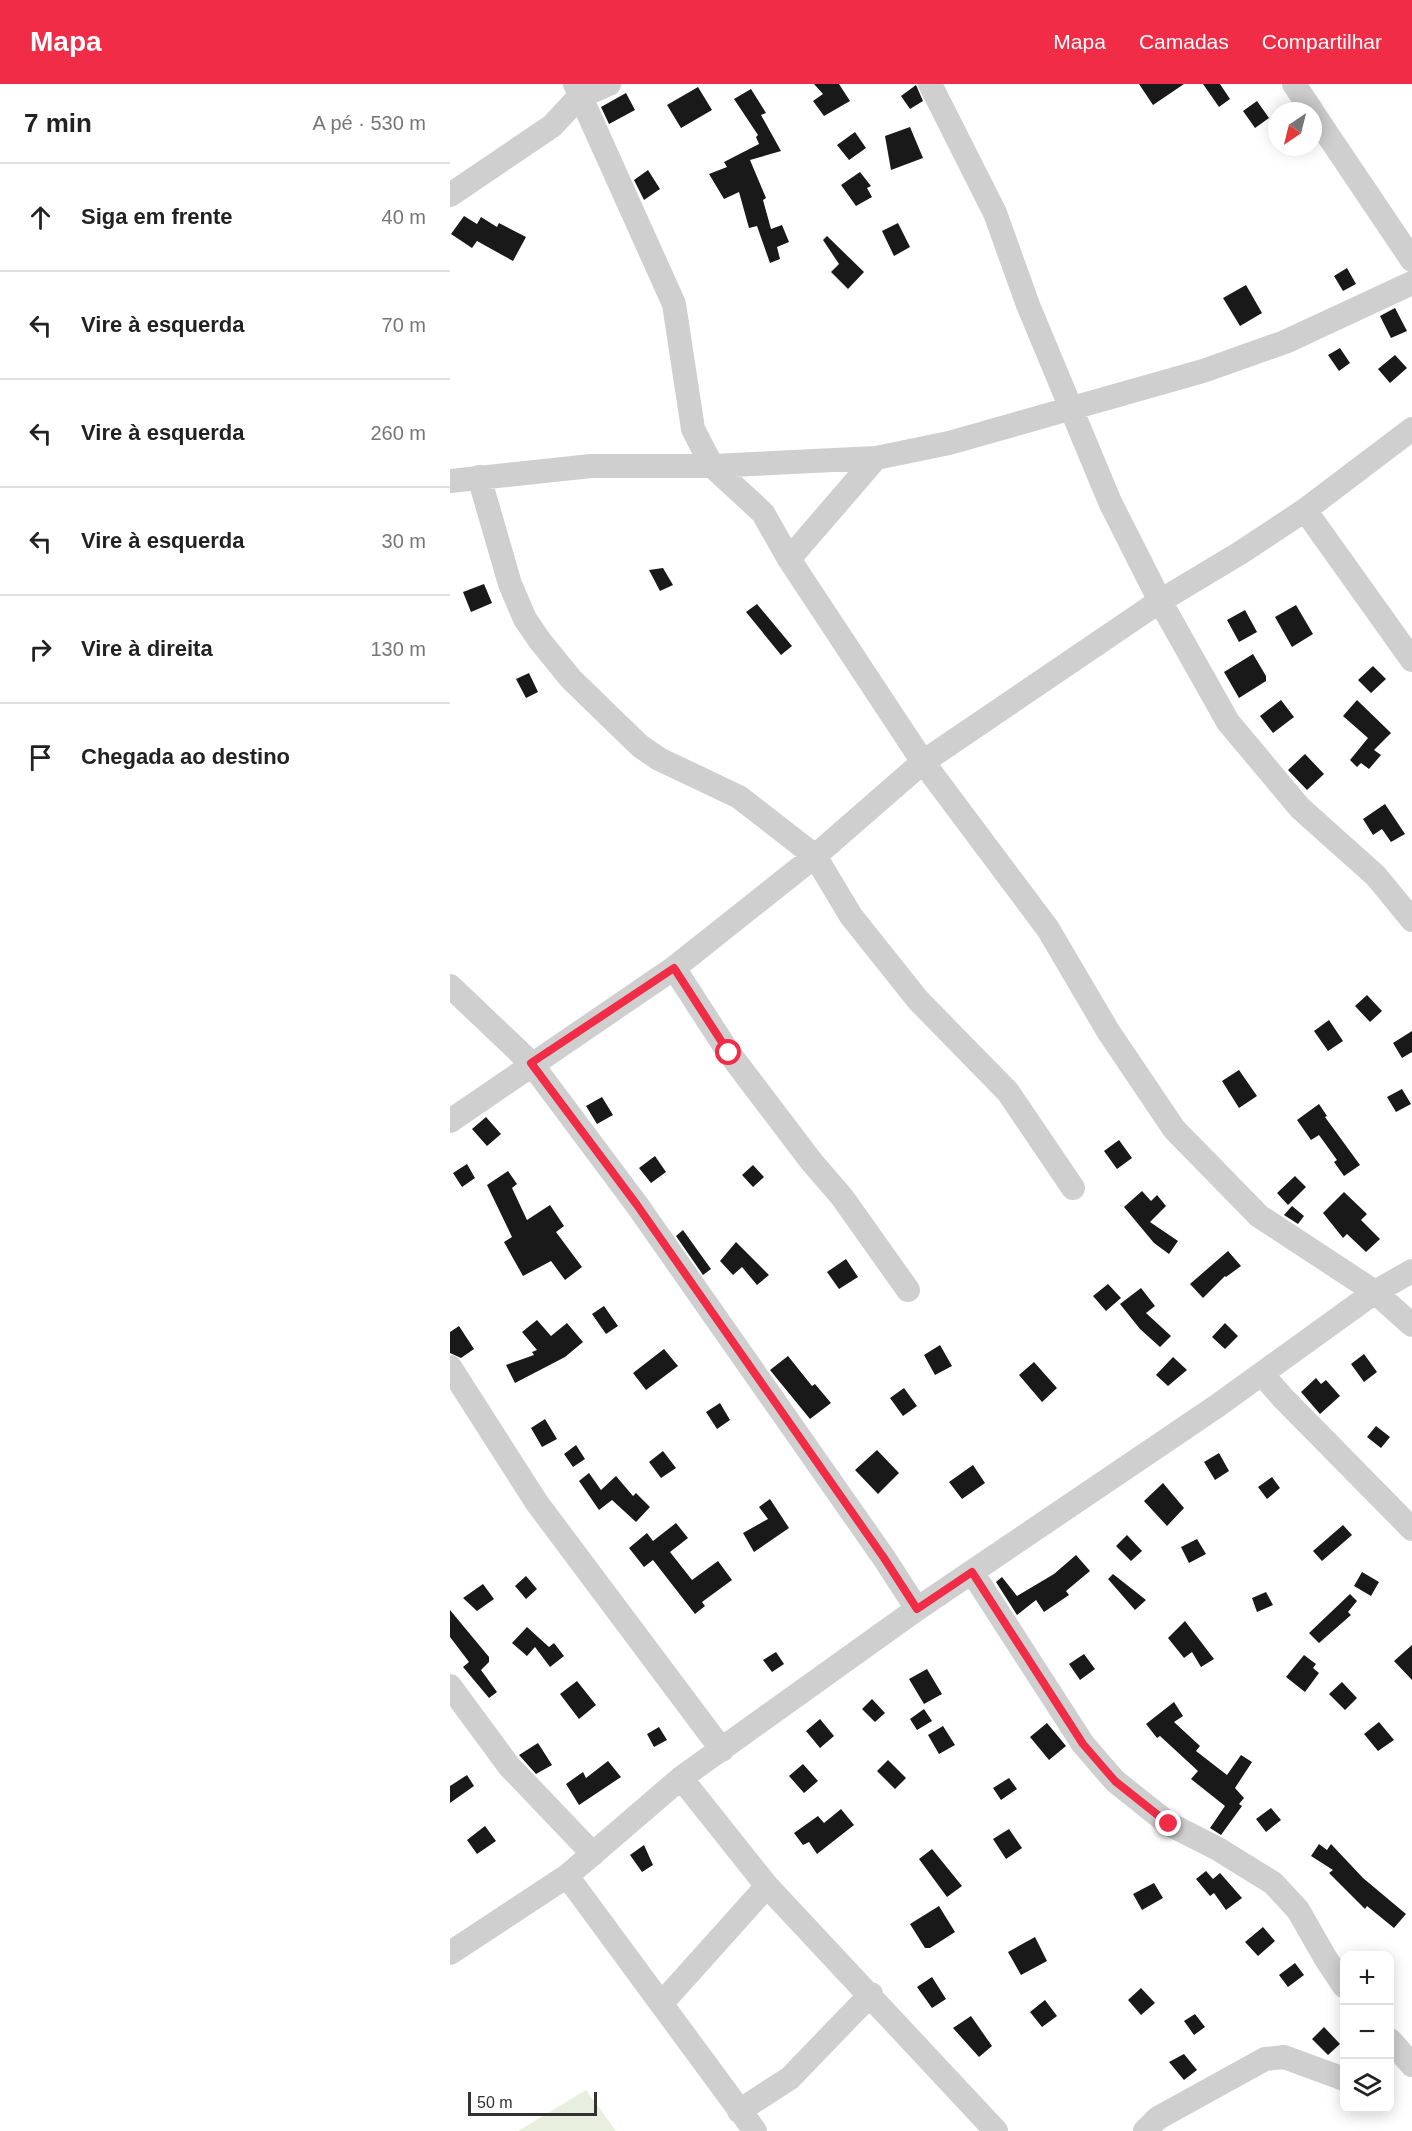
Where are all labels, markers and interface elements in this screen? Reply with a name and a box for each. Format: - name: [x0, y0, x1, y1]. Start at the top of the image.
- text: Mapa: [30, 26, 102, 57]
- text: Mapa: [1053, 30, 1106, 53]
- text: Camadas: [1139, 30, 1229, 53]
- text: Compartilhar: [1262, 30, 1382, 53]
- north arrow: [1268, 102, 1322, 156]
- text: 7 min: [24, 108, 92, 138]
- text: A pé · 530 m: [313, 112, 426, 134]
- icon: ahead: [24, 201, 57, 234]
- text: Siga em frente: [81, 204, 233, 229]
- text: 40 m: [382, 206, 426, 228]
- icon: left: [24, 309, 57, 342]
- text: Vire à esquerda: [81, 312, 244, 337]
- text: 70 m: [382, 314, 426, 336]
- icon: left: [24, 417, 57, 450]
- text: Vire à esquerda: [81, 420, 244, 445]
- text: 260 m: [370, 422, 426, 444]
- icon: left: [24, 525, 57, 558]
- text: Vire à esquerda: [81, 528, 244, 553]
- text: 30 m: [382, 530, 426, 552]
- icon: right: [24, 633, 57, 666]
- text: Vire à direita: [81, 636, 213, 661]
- text: 130 m: [370, 638, 426, 660]
- icon: arrive: [24, 741, 57, 774]
- text: Chegada ao destino: [81, 744, 290, 769]
- route start: [715, 1039, 741, 1065]
- route end: [1155, 1810, 1181, 1836]
- map controls: [1340, 1951, 1394, 2113]
- button: +: [1340, 1951, 1394, 2005]
- button: −: [1340, 2005, 1394, 2059]
- button: layers: [1340, 2059, 1394, 2113]
- scale bar: [468, 2089, 597, 2116]
- text: 50 m: [477, 2094, 513, 2111]

